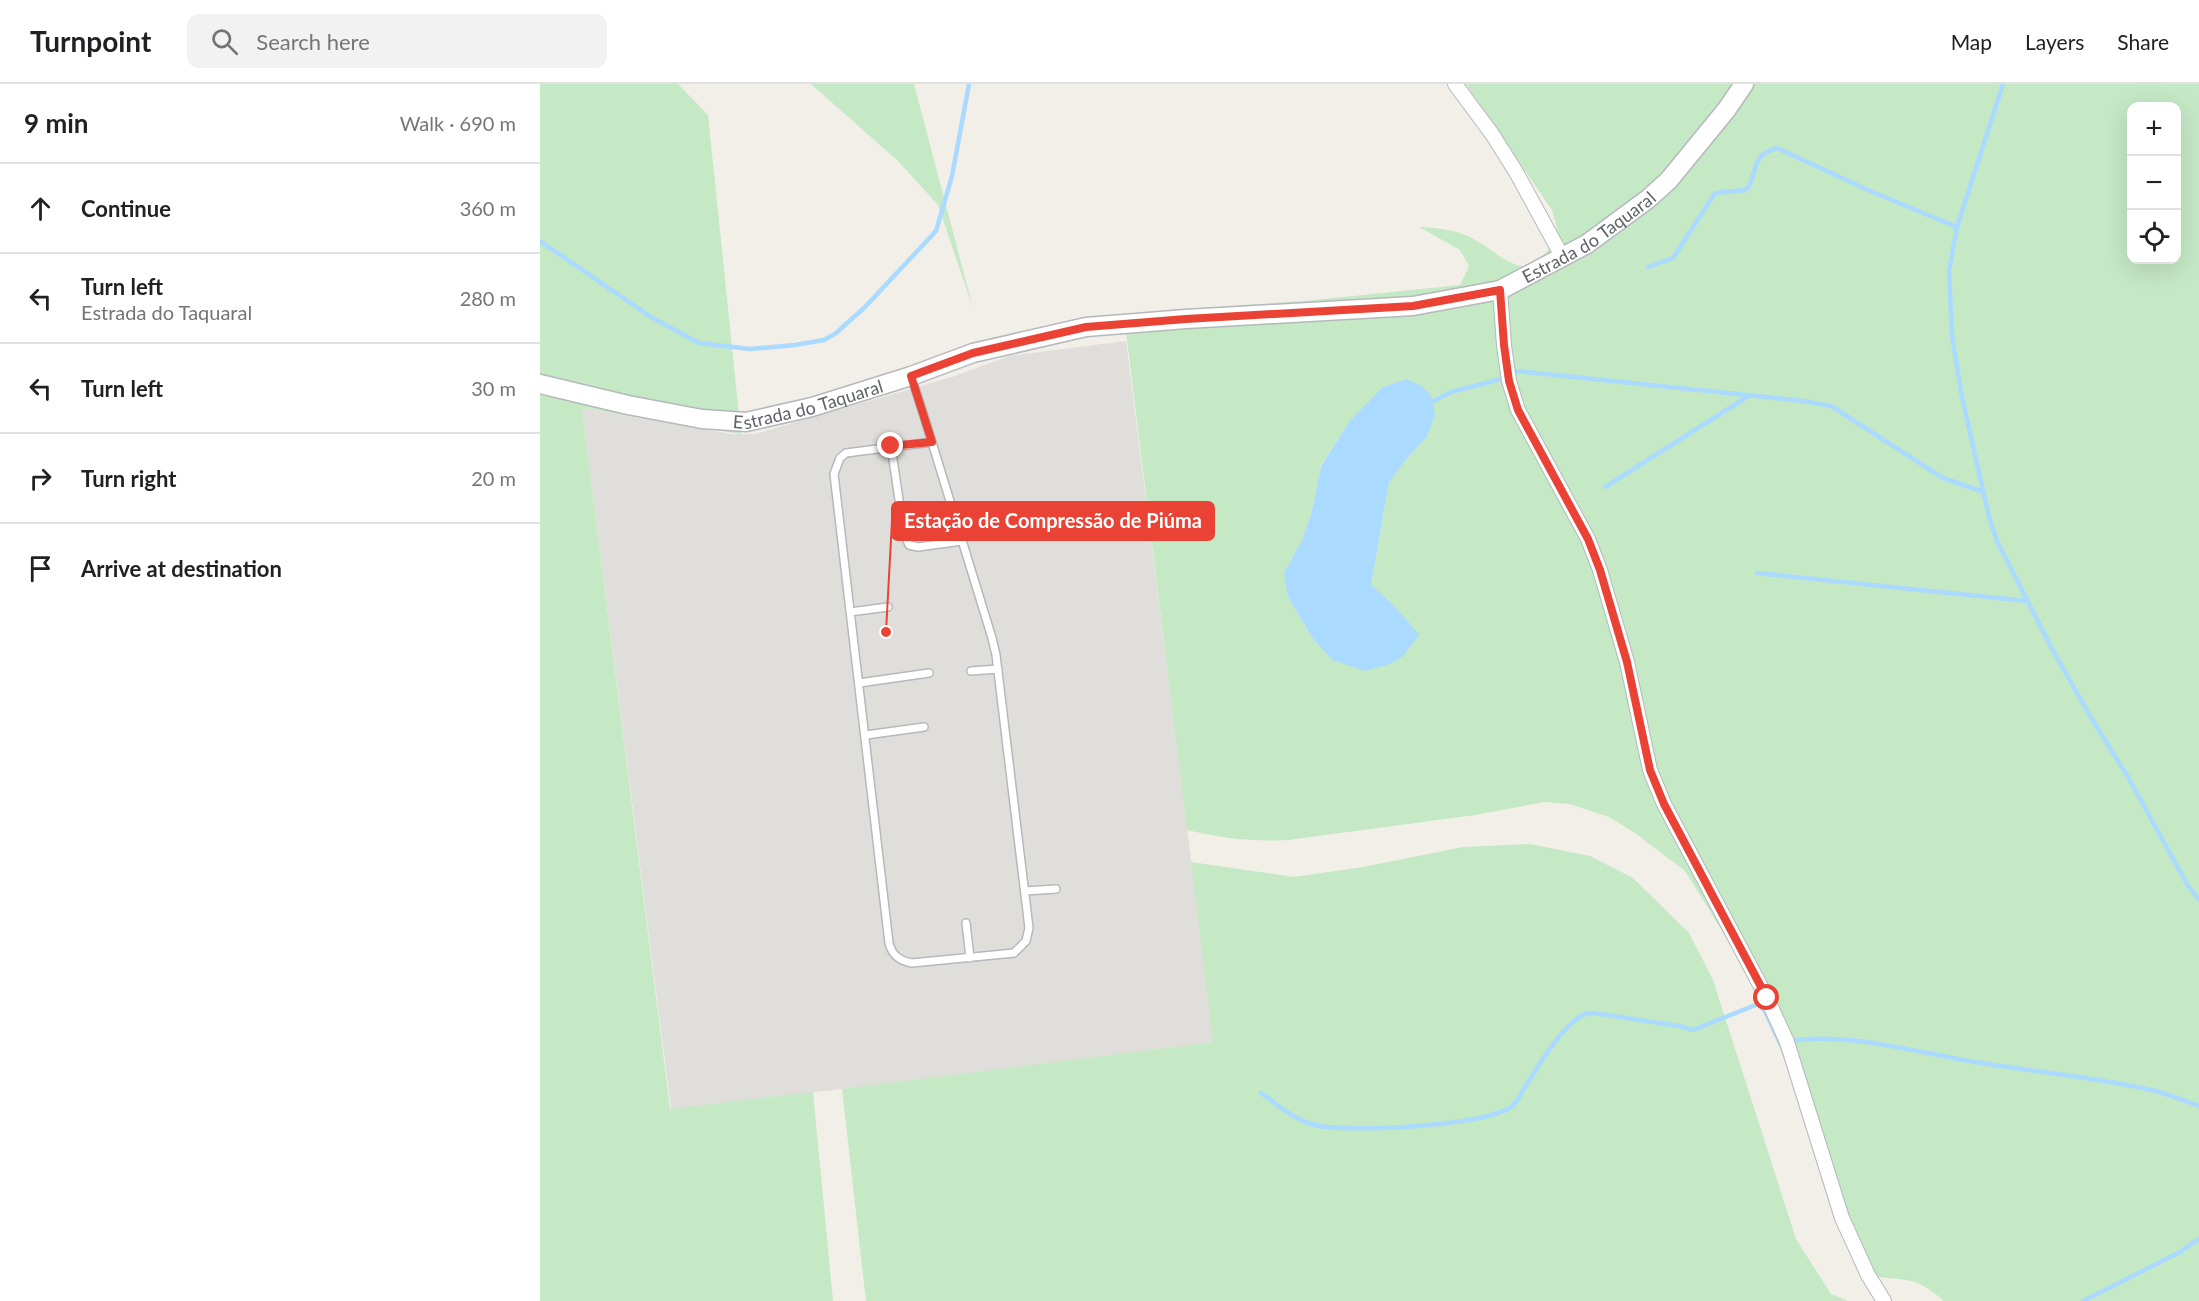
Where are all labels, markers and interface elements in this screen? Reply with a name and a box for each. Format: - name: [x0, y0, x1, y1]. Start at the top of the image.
- search box: [187, 14, 607, 68]
- text: Turnpoint: [30, 24, 151, 58]
- icon: search: [208, 25, 241, 58]
- text: Search here: [256, 28, 370, 55]
- text: Map: [1951, 29, 1992, 54]
- text: Layers: [2025, 29, 2084, 54]
- text: Share: [2117, 29, 2169, 54]
- map controls: [2127, 102, 2181, 264]
- button: +: [2127, 102, 2181, 156]
- text: 9 min: [24, 107, 88, 139]
- text: Walk · 690 m: [400, 111, 516, 135]
- button: −: [2127, 156, 2181, 210]
- street label: Estrada do Taquaral: [1518, 187, 1660, 287]
- icon: ahead: [24, 192, 57, 225]
- text: Continue: [81, 195, 171, 222]
- text: 360 m: [460, 196, 516, 220]
- button: locate: [2127, 210, 2181, 264]
- text: Turn left: [81, 273, 163, 300]
- icon: left: [24, 282, 57, 315]
- text: 280 m: [460, 286, 516, 310]
- text: Estrada do Taquaral: [81, 300, 252, 324]
- icon: left: [24, 372, 57, 405]
- text: Turn left: [81, 375, 163, 402]
- street label: Estrada do Taquaral: [732, 375, 885, 433]
- text: 30 m: [471, 376, 516, 400]
- route end: [877, 432, 903, 458]
- icon: right: [24, 462, 57, 495]
- text: Turn right: [81, 465, 176, 492]
- text: 20 m: [471, 466, 516, 490]
- callout: Estação de Compressão de Piúma: [892, 502, 1214, 540]
- text: Estação de Compressão de Piúma: [904, 508, 1202, 532]
- icon: arrive: [24, 552, 57, 585]
- text: Arrive at destination: [81, 555, 282, 582]
- route start: [1753, 984, 1779, 1010]

